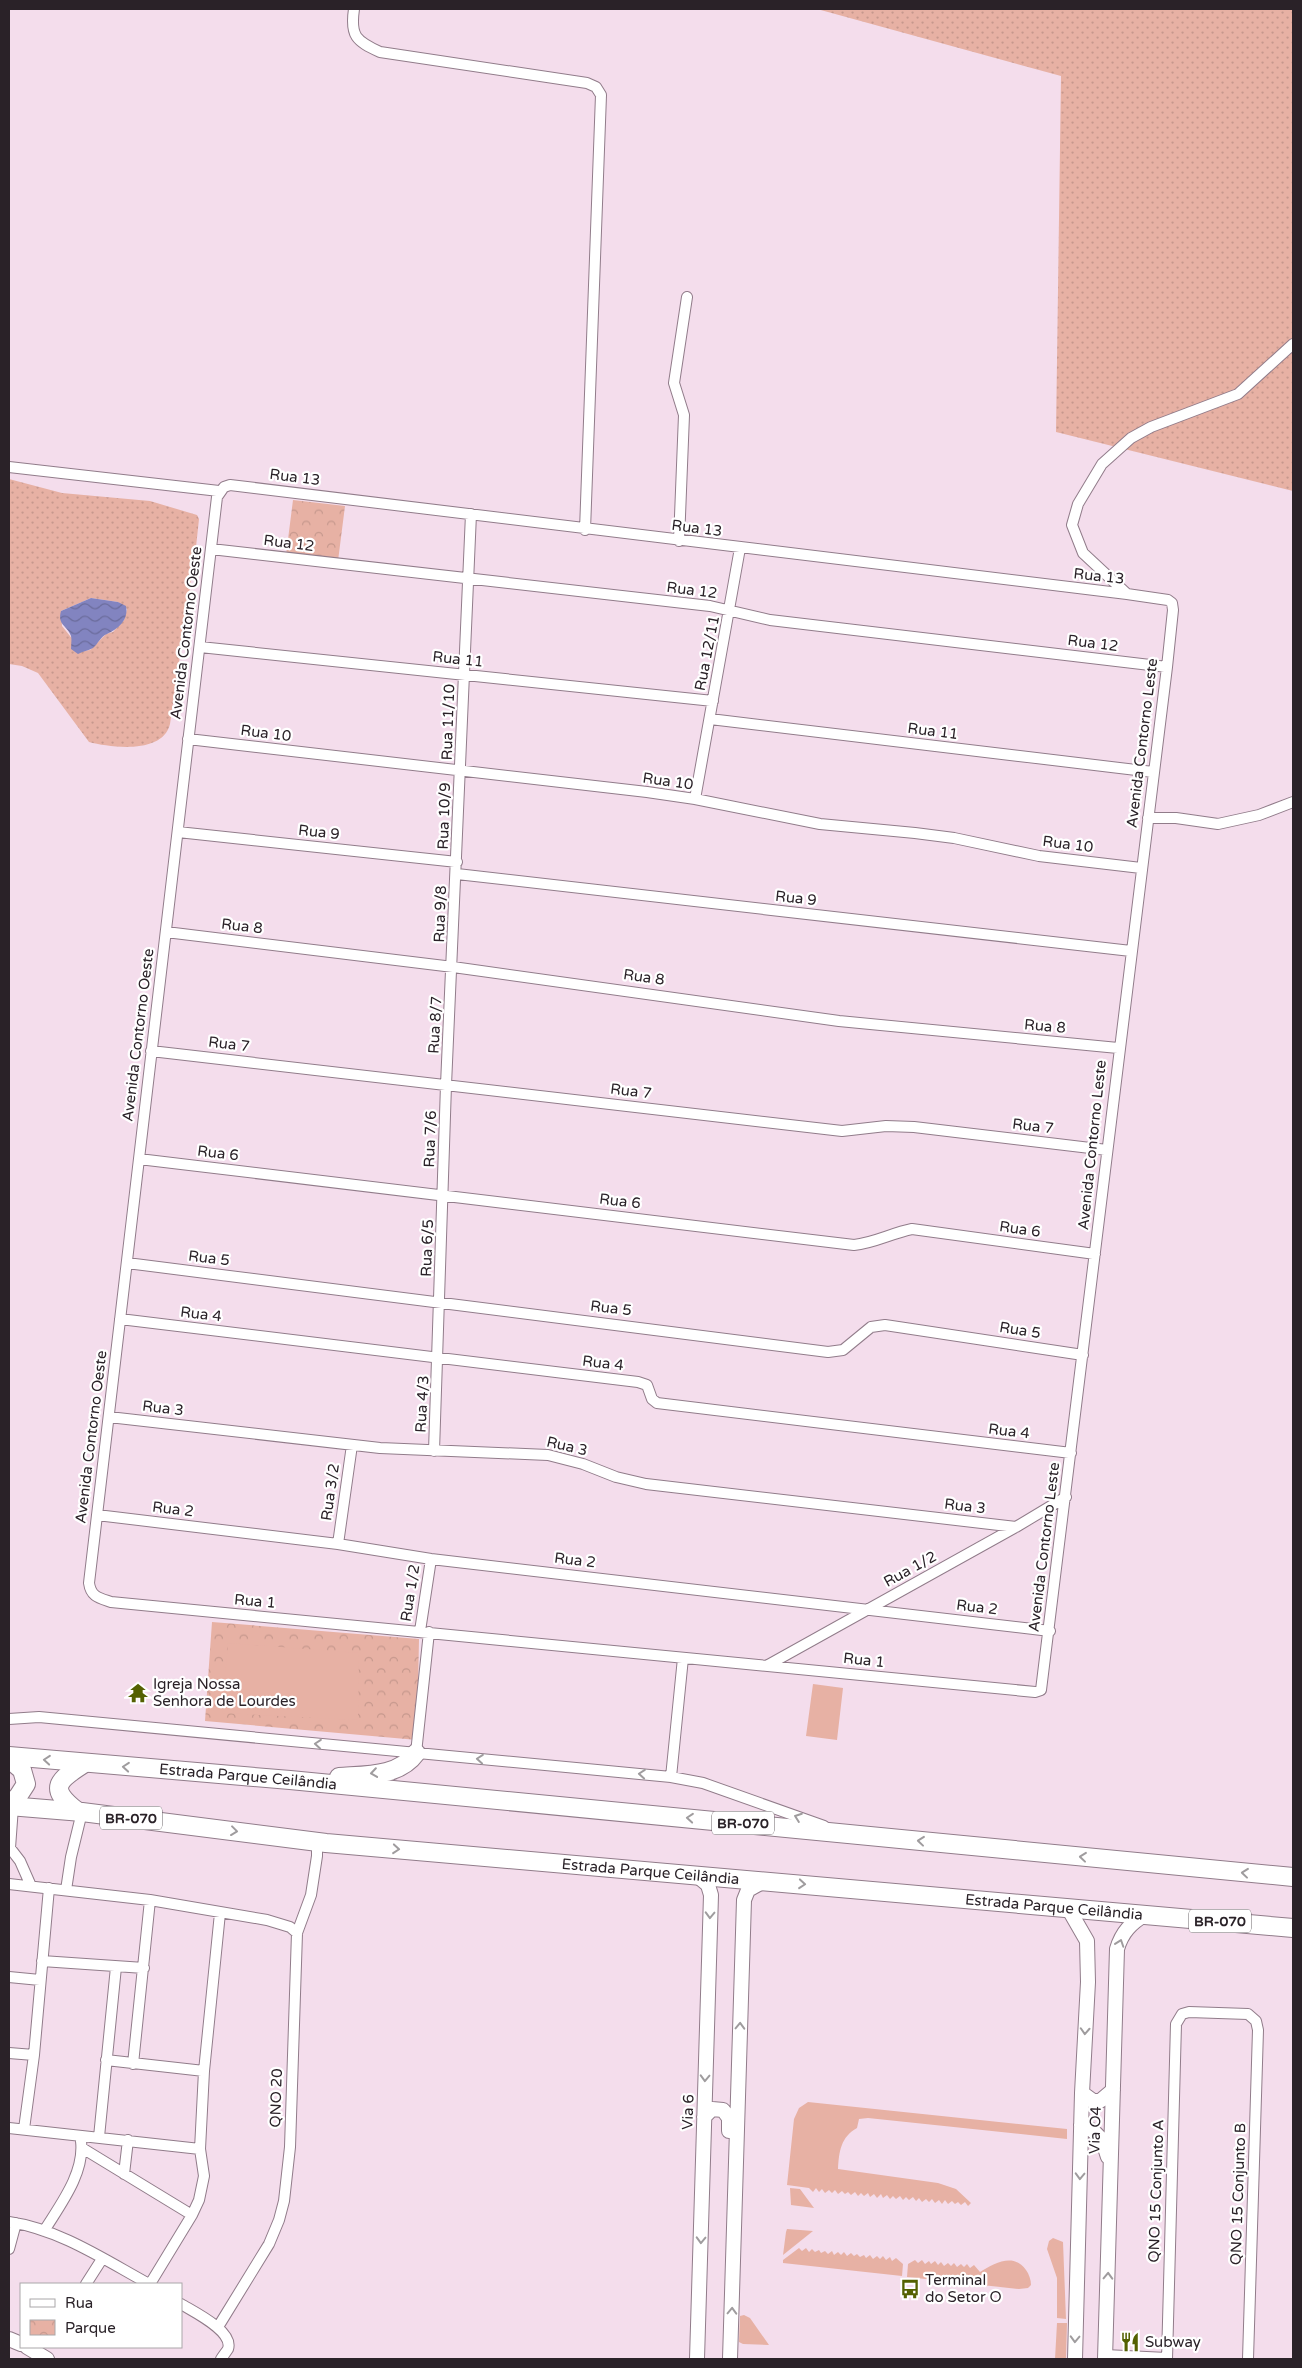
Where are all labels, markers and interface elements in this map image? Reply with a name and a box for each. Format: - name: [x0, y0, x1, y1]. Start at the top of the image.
- street label: Rua 13: [269, 465, 321, 489]
- street label: Rua 13: [671, 516, 723, 540]
- street label: Rua 12: [263, 531, 315, 555]
- street label: Avenida Contorno Oeste: [166, 545, 206, 721]
- street label: Rua 13: [1073, 564, 1125, 588]
- street label: Rua 12: [666, 578, 718, 602]
- street label: Rua 12/11: [691, 614, 723, 692]
- street label: Rua 12: [1067, 631, 1119, 655]
- street label: Rua 11: [432, 647, 484, 671]
- street label: Avenida Contorno Leste: [1123, 657, 1161, 829]
- street label: Rua 11/10: [438, 683, 458, 761]
- street label: Rua 11: [907, 719, 959, 743]
- street label: Rua 10: [240, 721, 292, 745]
- street label: Rua 10: [641, 769, 695, 793]
- street label: Rua 10/9: [434, 782, 454, 850]
- street label: Rua 9: [297, 821, 341, 843]
- street label: Rua 10: [1042, 832, 1094, 856]
- street label: Rua 9/8: [430, 885, 450, 943]
- street label: Rua 9: [774, 887, 818, 909]
- street label: Rua 8: [220, 915, 264, 937]
- street label: Avenida Contorno Oeste: [118, 947, 158, 1123]
- street label: Rua 8: [622, 965, 666, 989]
- street label: Rua 8/7: [425, 996, 445, 1054]
- street label: Rua 8: [1024, 1015, 1066, 1037]
- street label: Rua 7: [207, 1033, 251, 1055]
- street label: Avenida Contorno Leste: [1074, 1059, 1110, 1231]
- street label: Rua 7: [609, 1080, 653, 1102]
- street label: Rua 7/6: [420, 1110, 440, 1168]
- street label: Rua 7: [1011, 1115, 1055, 1137]
- street label: Rua 6: [196, 1142, 240, 1164]
- street label: Rua 6: [598, 1190, 642, 1212]
- street label: Rua 6: [998, 1217, 1042, 1241]
- street label: Rua 6/5: [417, 1219, 437, 1277]
- street label: Rua 5: [187, 1247, 231, 1269]
- street label: Rua 5: [589, 1297, 633, 1319]
- street label: Rua 4: [179, 1303, 223, 1325]
- street label: Rua 5: [998, 1318, 1042, 1342]
- street label: Avenida Contorno Oeste: [71, 1349, 111, 1525]
- street label: Rua 4: [581, 1352, 625, 1374]
- street label: Rua 4/3: [412, 1375, 432, 1433]
- street label: Rua 3: [141, 1397, 185, 1419]
- street label: Rua 4: [987, 1420, 1031, 1442]
- street label: Rua 3: [545, 1433, 589, 1459]
- street label: Avenida Contorno Leste: [1025, 1461, 1063, 1633]
- street label: Rua 3/2: [317, 1462, 343, 1522]
- street label: Rua 3: [943, 1495, 987, 1517]
- street label: Rua 2: [151, 1498, 195, 1520]
- street label: Rua 1/2: [880, 1547, 940, 1591]
- street label: Rua 2: [553, 1549, 597, 1571]
- street label: Rua 1/2: [397, 1563, 423, 1623]
- street label: Rua 1: [234, 1590, 276, 1612]
- street label: Rua 2: [955, 1596, 999, 1618]
- street label: Rua 1: [842, 1649, 886, 1671]
- place label: Igreja Nossa Senhora de Lourdes: [153, 1675, 296, 1710]
- temple icon: Igreja Nossa Senhora de Lourdes: [127, 1682, 149, 1704]
- one-way arrow: [314, 1739, 322, 1750]
- one-way arrow: [43, 1754, 51, 1765]
- one-way arrow: [476, 1754, 484, 1765]
- street label: Estrada Parque Ceilândia: [158, 1760, 338, 1794]
- one-way arrow: [121, 1761, 129, 1772]
- one-way arrow: [370, 1768, 379, 1778]
- one-way arrow: [637, 1769, 645, 1780]
- road number: BR-070: [100, 1806, 162, 1830]
- road number: BR-070: [712, 1812, 774, 1835]
- one-way arrow: [686, 1813, 694, 1824]
- one-way arrow: [794, 1813, 803, 1823]
- one-way arrow: [230, 1825, 238, 1836]
- one-way arrow: [917, 1836, 925, 1847]
- one-way arrow: [392, 1843, 400, 1854]
- one-way arrow: [1079, 1851, 1087, 1862]
- street label: Estrada Parque Ceilândia: [561, 1855, 740, 1888]
- one-way arrow: [1240, 1867, 1248, 1878]
- one-way arrow: [798, 1878, 806, 1889]
- street label: Estrada Parque Ceilândia: [964, 1890, 1144, 1924]
- road number: BR-070: [1189, 1910, 1251, 1932]
- one-way arrow: [705, 1912, 715, 1920]
- one-way arrow: [1114, 1939, 1124, 1948]
- one-way arrow: [735, 2021, 745, 2029]
- one-way arrow: [1080, 2027, 1091, 2035]
- street label: QNO 20: [266, 2068, 286, 2128]
- one-way arrow: [700, 2074, 711, 2082]
- street label: Via 6: [678, 2094, 698, 2130]
- street label: Via O4: [1085, 2106, 1105, 2154]
- street label: QNO 15 Conjunto A: [1145, 2119, 1167, 2263]
- street label: QNO 15 Conjunto B: [1227, 2123, 1249, 2265]
- one-way arrow: [1074, 2173, 1085, 2181]
- one-way arrow: [695, 2236, 706, 2244]
- place label: Terminal do Setor O: [925, 2271, 1002, 2306]
- one-way arrow: [1102, 2271, 1113, 2279]
- bus stop icon: Terminal do Setor O: [899, 2278, 921, 2300]
- legend: [20, 2283, 182, 2348]
- text: Rua: [65, 2294, 93, 2312]
- one-way arrow: [726, 2306, 737, 2314]
- text: Parque: [65, 2319, 116, 2337]
- restaurant icon: Subway: [1119, 2331, 1141, 2353]
- place label: Subway: [1145, 2333, 1201, 2351]
- one-way arrow: [1070, 2335, 1081, 2343]

